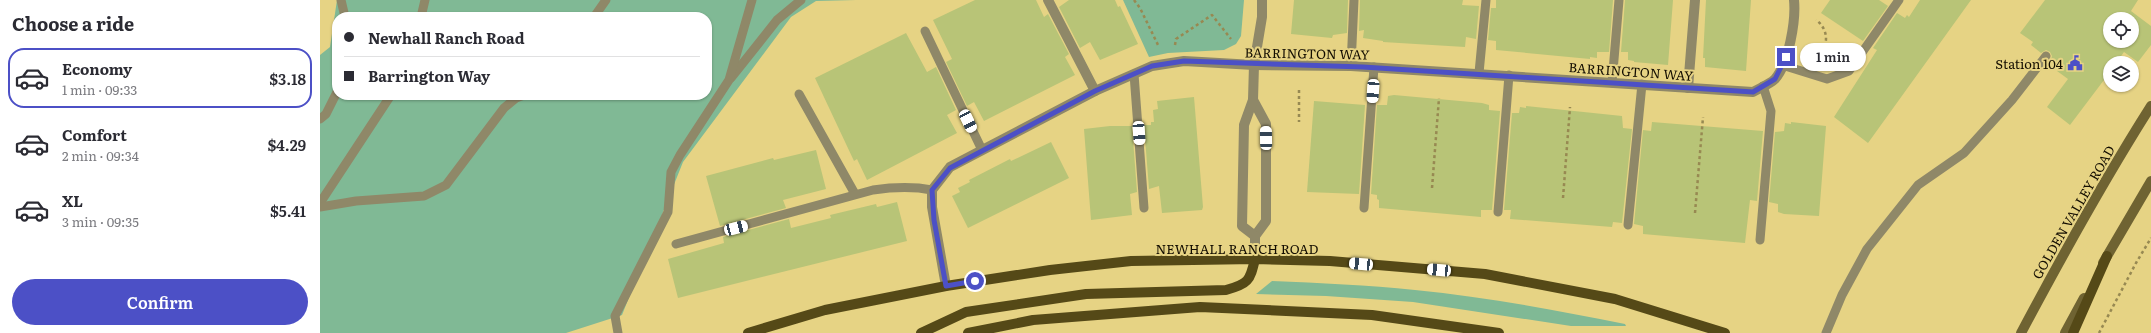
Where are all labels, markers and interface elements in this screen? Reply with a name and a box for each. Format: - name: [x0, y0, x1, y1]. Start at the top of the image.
- text: Choose a ride: [12, 10, 134, 37]
- map controls: [2103, 12, 2139, 92]
- button: locate: [2103, 12, 2139, 48]
- text: Newhall Ranch Road: [368, 26, 525, 49]
- street label: BARRINGTON WAY: [1244, 42, 1370, 64]
- callout: 1 min: [1800, 43, 1866, 71]
- text: 1 min: [1816, 47, 1850, 66]
- route end: [1777, 48, 1795, 66]
- place label: Station 104: [1995, 54, 2063, 73]
- public building icon: Station 104: [2066, 54, 2084, 72]
- button: layers: [2103, 56, 2139, 92]
- text: Economy: [62, 57, 132, 80]
- street label: BARRINGTON WAY: [1568, 57, 1695, 85]
- icon: car: [14, 60, 50, 96]
- text: Barrington Way: [368, 64, 490, 87]
- text: $3.18: [269, 67, 306, 90]
- car: [1366, 79, 1380, 103]
- text: 1 min · 09:33: [62, 80, 137, 99]
- car: [957, 108, 979, 134]
- car: [1132, 121, 1146, 145]
- text: Comfort: [62, 123, 127, 146]
- icon: car: [14, 126, 50, 162]
- car: [1260, 126, 1272, 150]
- text: $4.29: [267, 133, 306, 156]
- street label: GOLDEN VALLEY ROAD: [2027, 142, 2119, 282]
- text: 2 min · 09:34: [62, 146, 139, 165]
- text: XL: [62, 189, 83, 212]
- icon: car: [14, 192, 50, 228]
- text: $5.41: [270, 199, 306, 222]
- text: 3 min · 09:35: [62, 212, 139, 231]
- car: [723, 219, 749, 237]
- street label: NEWHALL RANCH ROAD: [1156, 239, 1319, 258]
- car: [1349, 257, 1373, 271]
- car: [1427, 263, 1451, 277]
- route start: [966, 272, 984, 290]
- button: Confirm: [12, 279, 308, 325]

